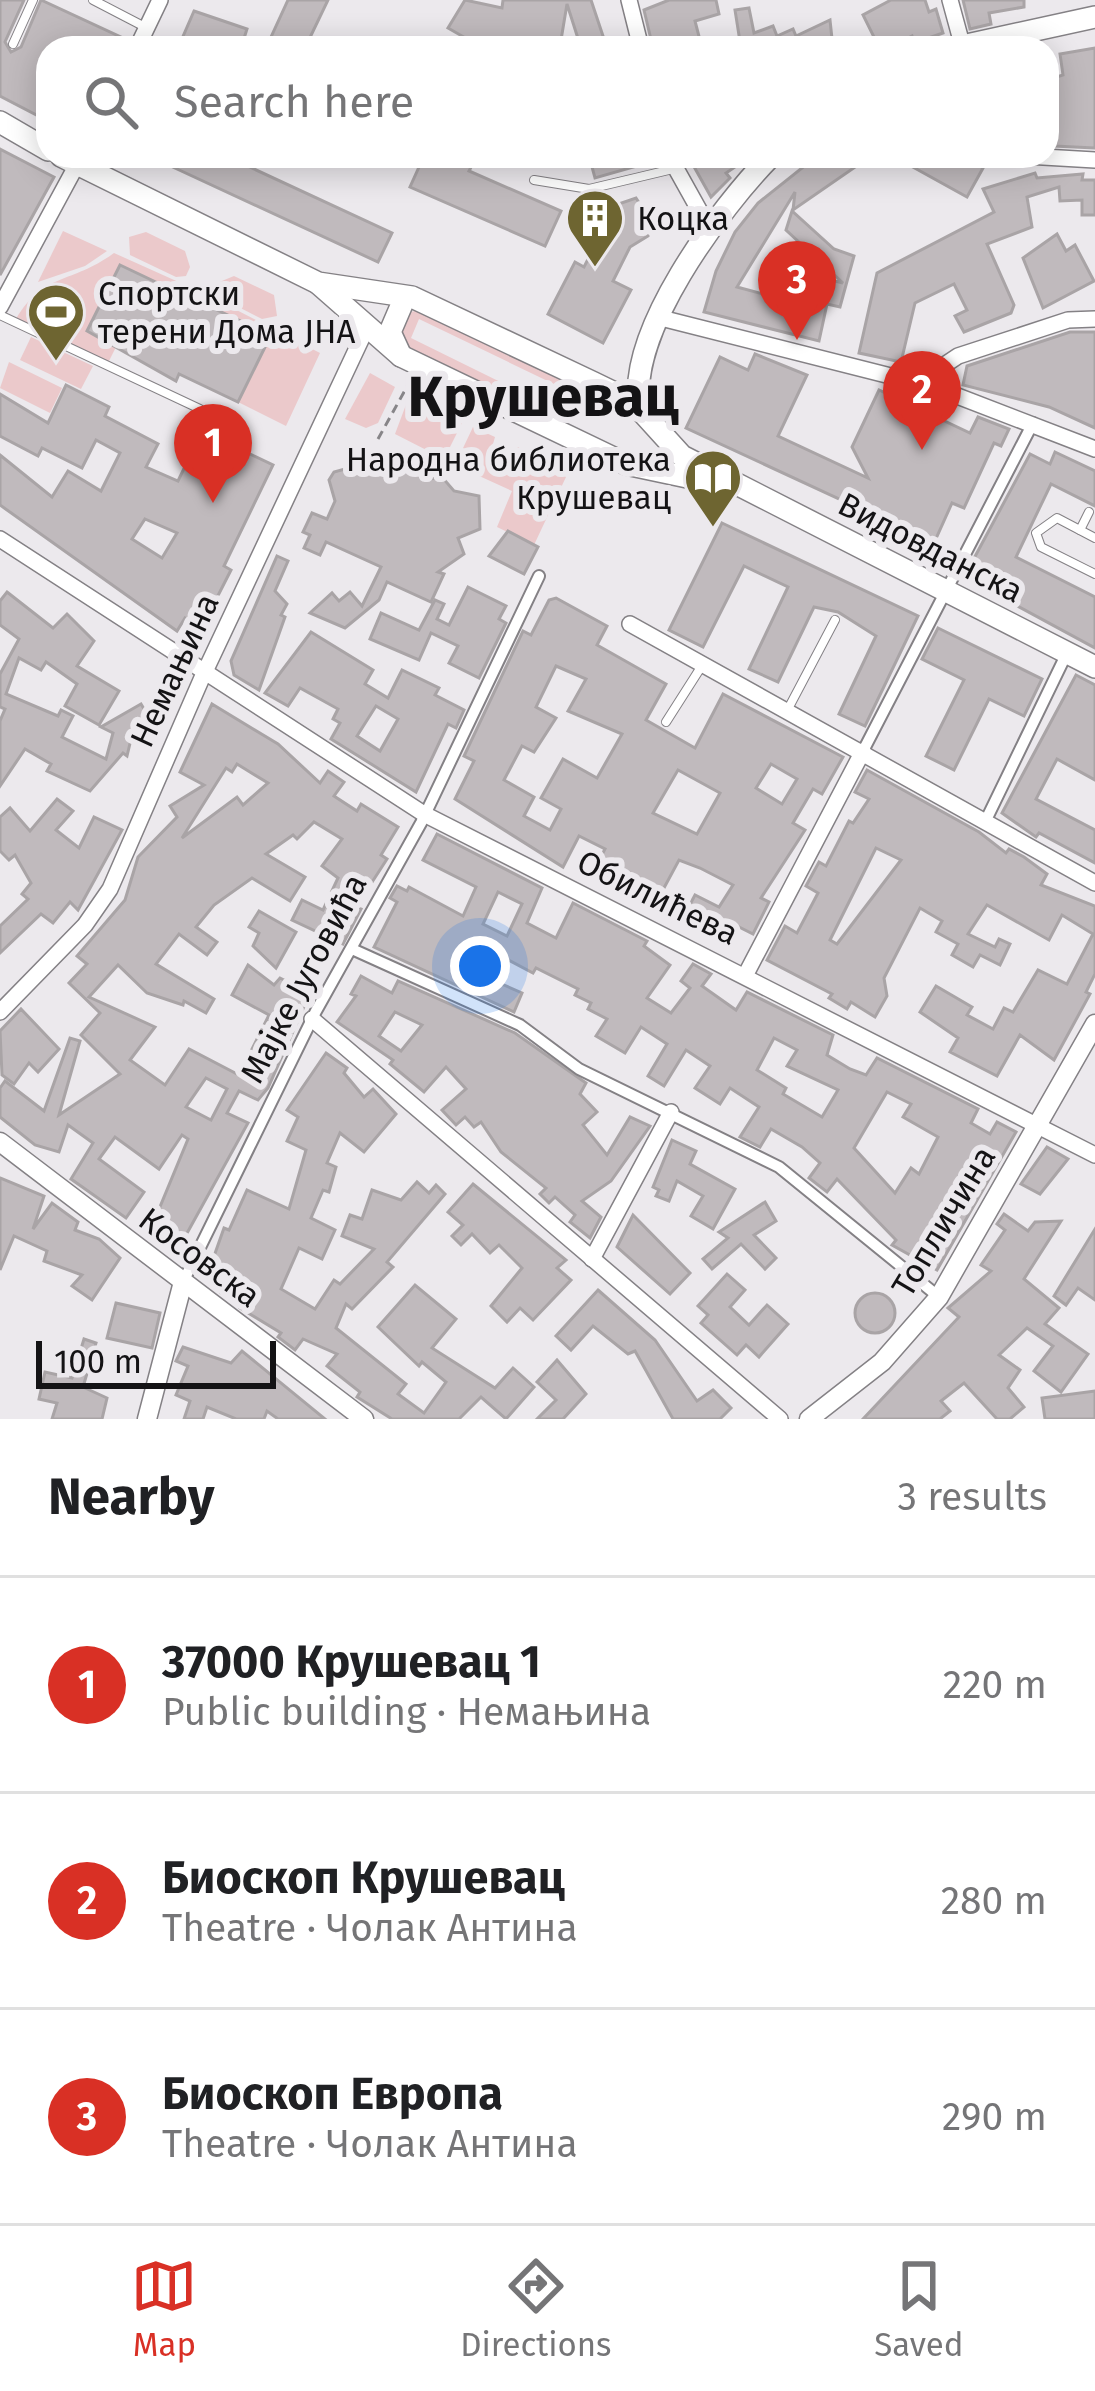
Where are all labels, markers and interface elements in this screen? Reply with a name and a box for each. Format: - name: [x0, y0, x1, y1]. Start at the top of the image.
- search box: [36, 36, 1059, 168]
- icon: search: [78, 69, 144, 135]
- text: Search here: [174, 75, 414, 129]
- building icon: Коцка: [564, 187, 626, 269]
- place label: Коцка: [637, 199, 729, 239]
- pin: 3: [758, 241, 836, 340]
- place label: Спортски терени Дома ЈНА: [98, 274, 356, 352]
- sports icon: Спортски терени Дома ЈНА: [25, 281, 87, 363]
- pin: 2: [883, 351, 961, 450]
- district label: Крушевац: [408, 363, 679, 431]
- pin: 1: [174, 404, 252, 503]
- place label: Народна библиотека Крушевац: [346, 440, 671, 518]
- library icon: Народна библиотека Крушевац: [682, 447, 744, 529]
- street label: Видовданска: [831, 484, 1030, 612]
- street label: Немањина: [122, 587, 228, 754]
- street label: Обилићева: [570, 842, 745, 954]
- street label: Мајке Југовића: [232, 867, 376, 1090]
- your location: [450, 936, 510, 996]
- street label: Топличина: [883, 1139, 1004, 1304]
- street label: Косовска: [131, 1199, 268, 1316]
- scale bar: [36, 1335, 276, 1388]
- text: 100 m: [54, 1342, 142, 1382]
- text: Nearby: [48, 1466, 214, 1528]
- text: 3 results: [897, 1474, 1047, 1520]
- text: 37000 Крушевац 1: [162, 1635, 541, 1689]
- text: 1: [78, 1662, 96, 1708]
- text: 220 m: [943, 1662, 1047, 1708]
- text: Public building · Немањина: [162, 1689, 651, 1735]
- text: Биоскоп Крушевац: [162, 1851, 564, 1905]
- text: 2: [77, 1878, 97, 1924]
- text: 280 m: [941, 1878, 1047, 1924]
- text: Theatre · Чолак Антина: [162, 1905, 578, 1951]
- text: Биоскоп Европа: [162, 2067, 503, 2121]
- text: 3: [77, 2094, 97, 2140]
- text: 290 m: [942, 2094, 1047, 2140]
- text: Theatre · Чолак Антина: [162, 2121, 578, 2167]
- tab: Map: [131, 2253, 197, 2365]
- tab: Directions: [460, 2253, 612, 2365]
- tab: Saved: [874, 2253, 964, 2365]

